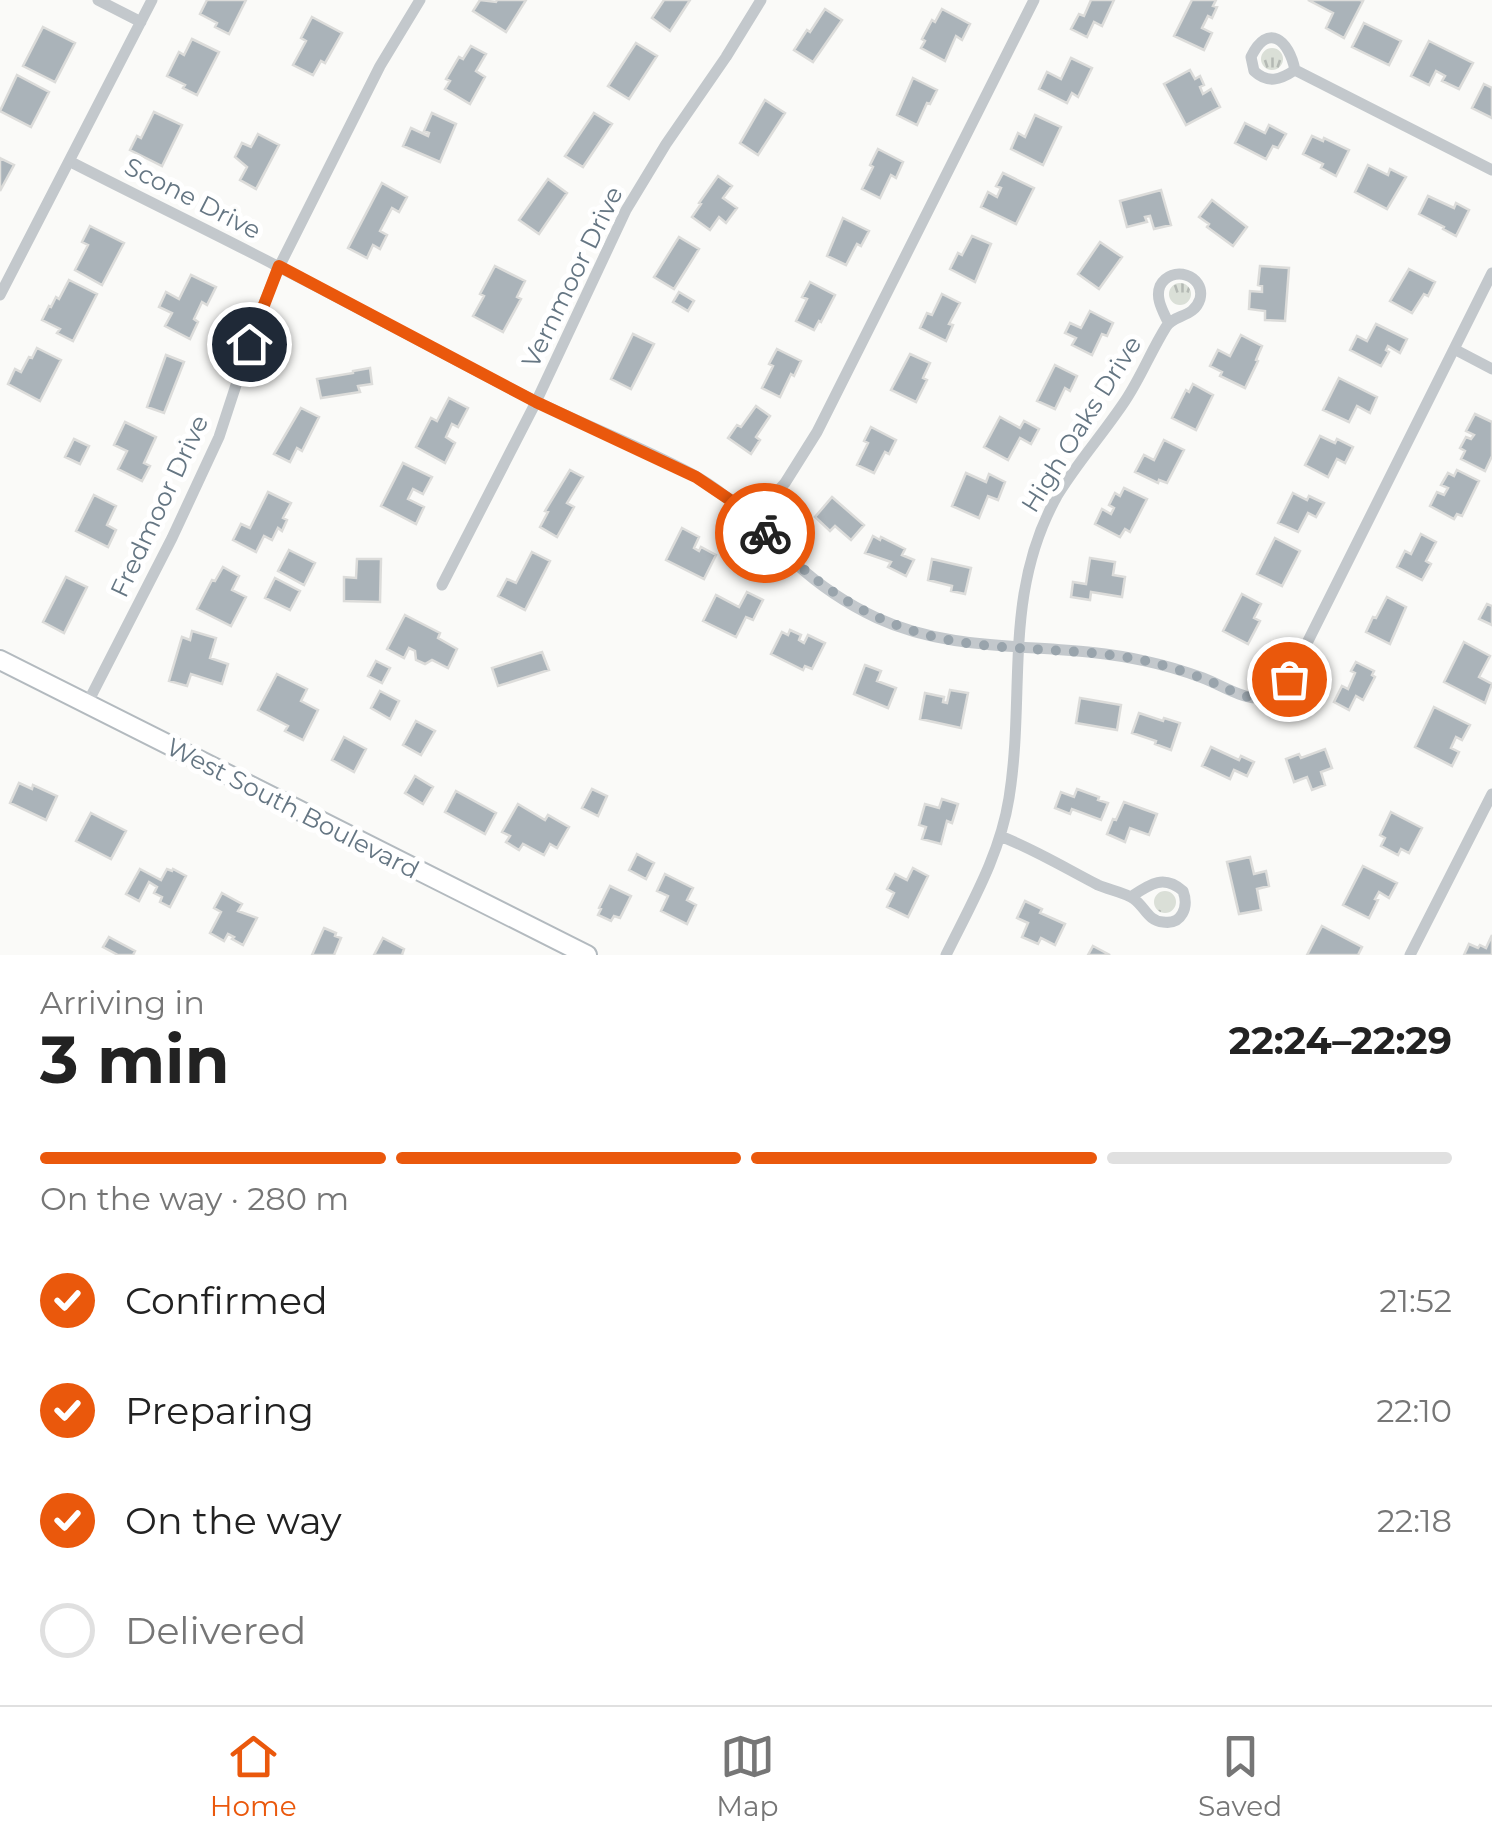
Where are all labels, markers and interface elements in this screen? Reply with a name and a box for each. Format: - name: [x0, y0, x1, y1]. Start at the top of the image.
- street label: Scone Drive: [120, 151, 266, 245]
- street label: Vernmoor Drive: [515, 182, 629, 372]
- pin: [207, 302, 292, 387]
- icon: home: [222, 317, 277, 372]
- street label: High Oaks Drive: [1015, 330, 1147, 518]
- street label: Fredmoor Drive: [104, 410, 214, 602]
- courier: [715, 483, 815, 583]
- icon: bike: [738, 506, 793, 561]
- pin: [1247, 637, 1332, 722]
- icon: bag: [1262, 652, 1317, 707]
- street label: West South Boulevard: [162, 731, 424, 885]
- text: Arriving in: [40, 983, 205, 1022]
- text: 22:24–22:29: [1229, 1017, 1452, 1064]
- text: 3 min: [40, 1020, 230, 1099]
- text: On the way · 280 m: [40, 1179, 349, 1218]
- icon: check: [40, 1273, 95, 1328]
- text: Confirmed: [125, 1277, 328, 1324]
- text: 21:52: [1379, 1281, 1452, 1320]
- icon: check: [40, 1383, 95, 1438]
- text: Preparing: [125, 1387, 314, 1434]
- text: 22:10: [1376, 1391, 1452, 1430]
- icon: check: [40, 1493, 95, 1548]
- text: On the way: [125, 1497, 342, 1544]
- text: 22:18: [1377, 1501, 1452, 1540]
- text: Delivered: [125, 1607, 306, 1654]
- tab: Home: [210, 1729, 297, 1823]
- tab: Map: [716, 1729, 779, 1823]
- tab: Saved: [1198, 1729, 1282, 1823]

